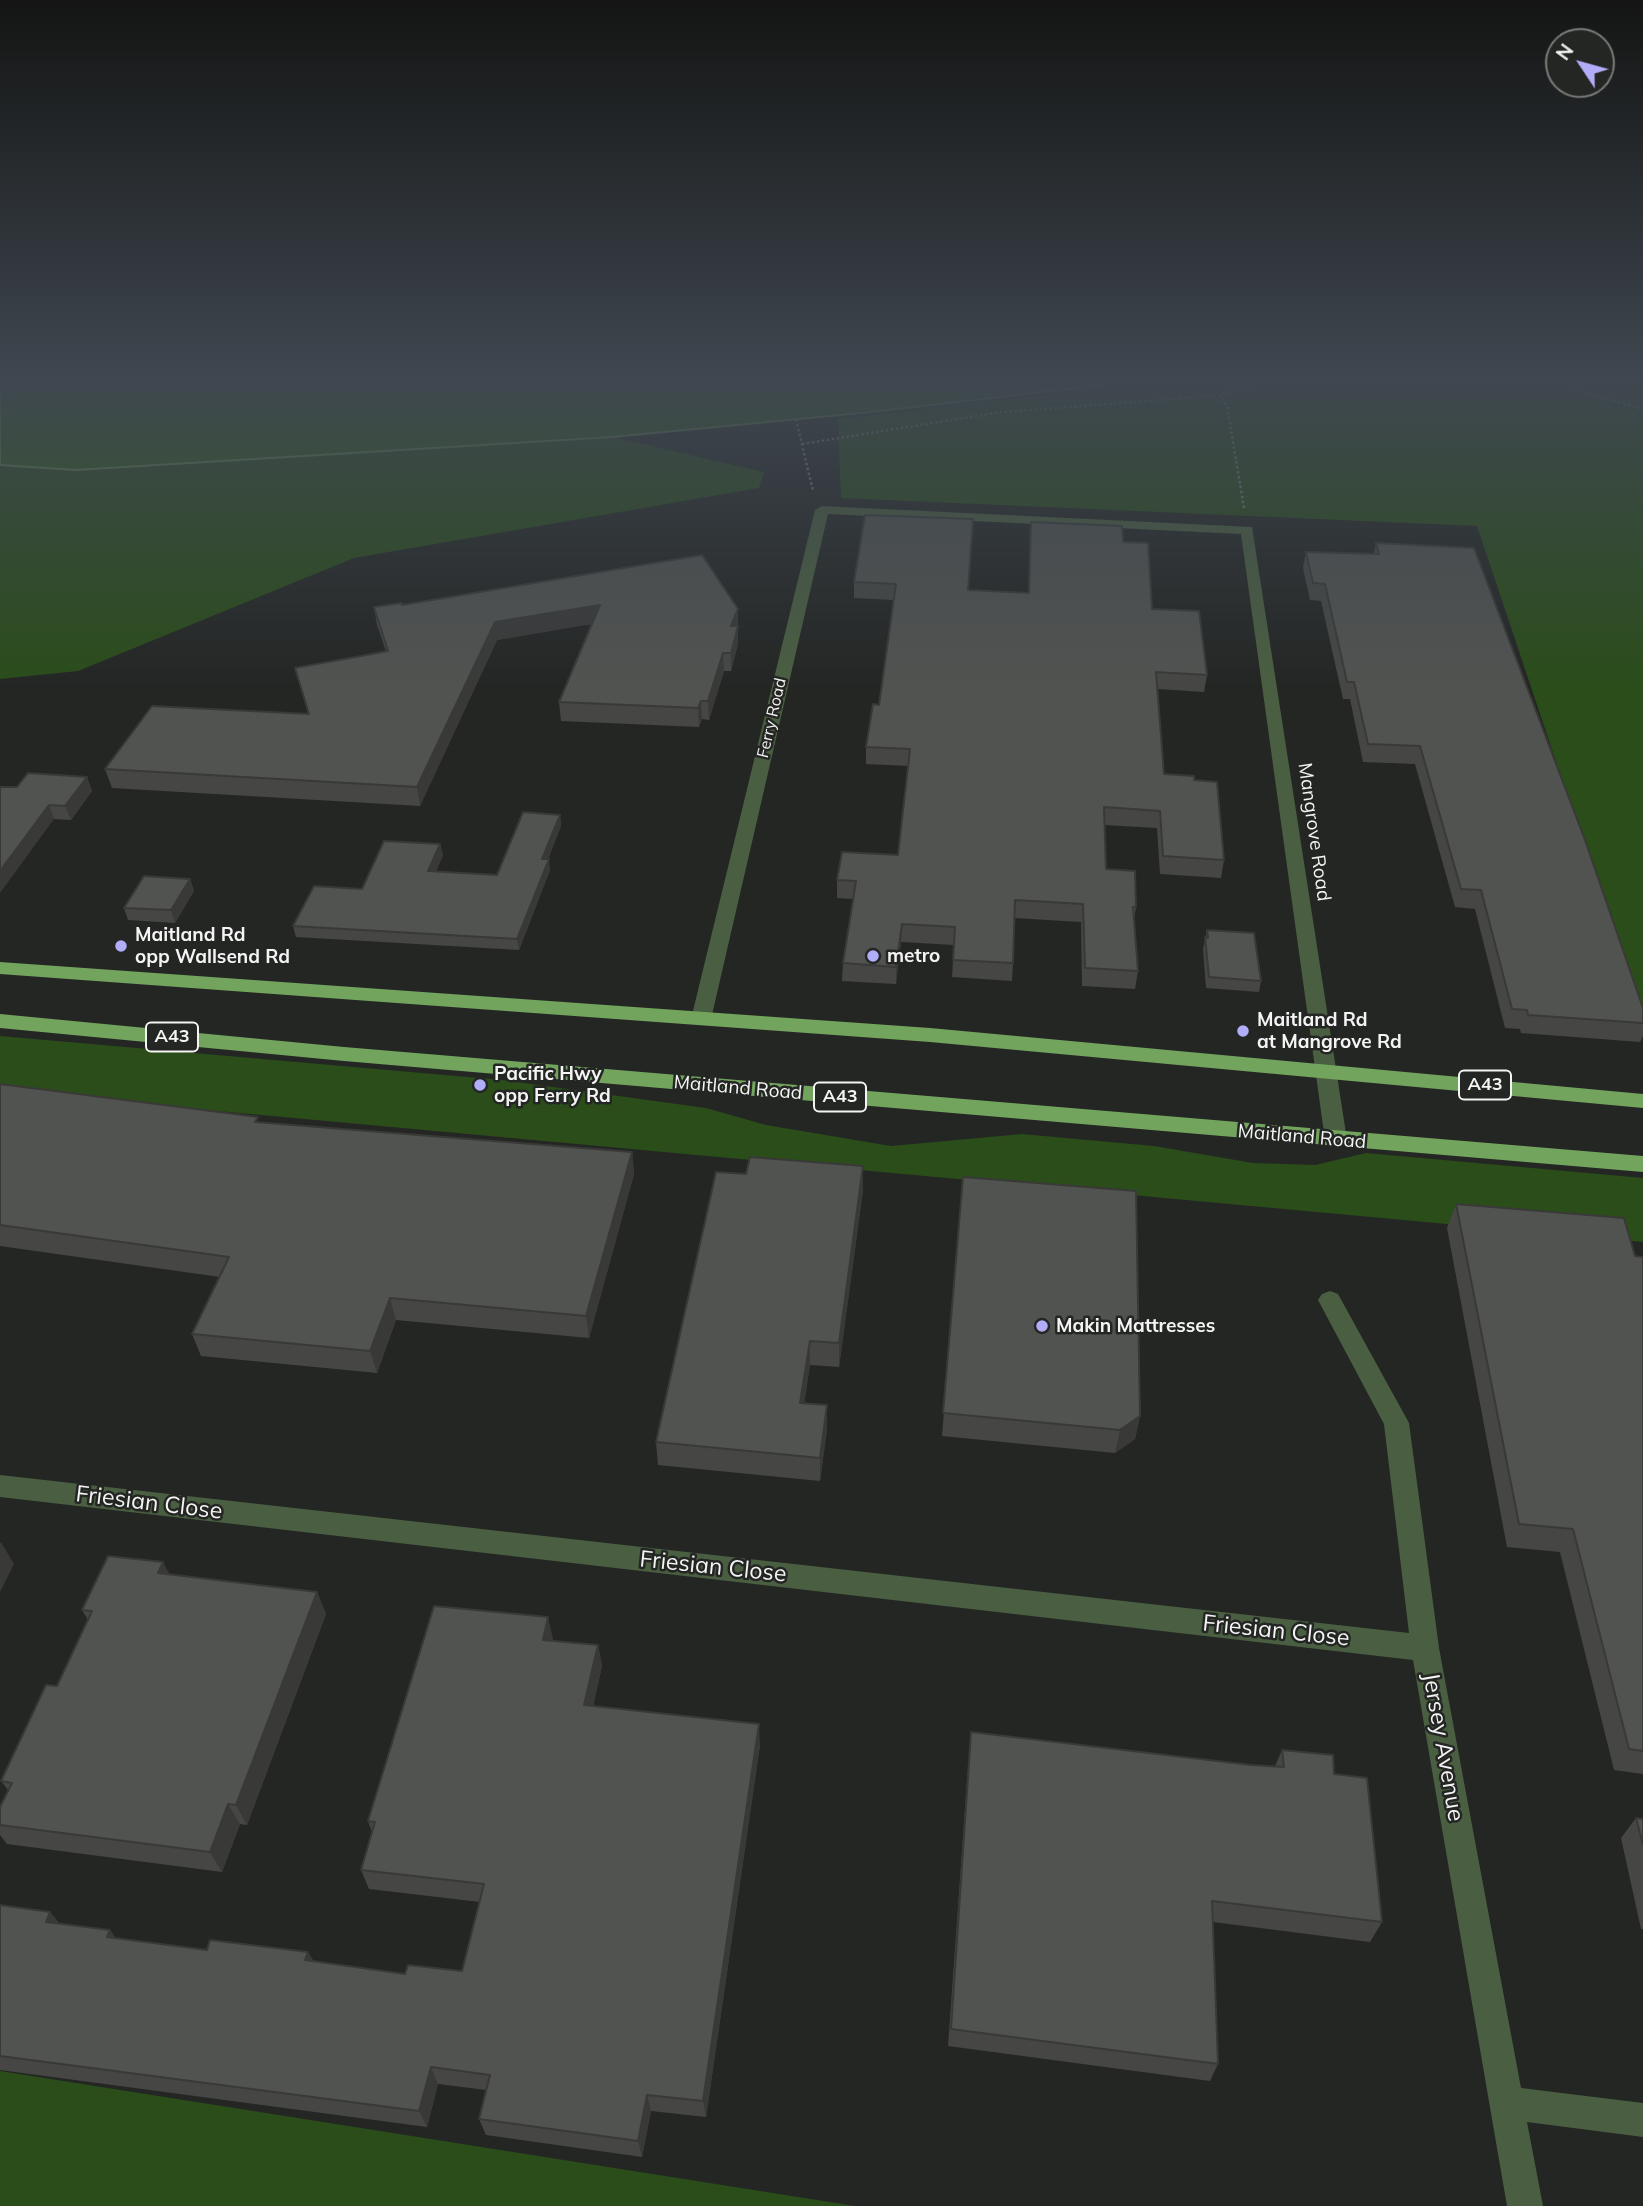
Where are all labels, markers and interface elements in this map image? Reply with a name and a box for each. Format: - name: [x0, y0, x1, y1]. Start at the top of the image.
- north arrow: [1545, 28, 1615, 98]
- text: N: [1551, 39, 1579, 65]
- street label: Ferry Road: [753, 676, 791, 760]
- street label: Mangrove Road: [1293, 761, 1335, 903]
- place label: Maitland Rd opp Wallsend Rd: [135, 924, 290, 968]
- marker: Maitland Rd opp Wallsend Rd: [113, 938, 129, 954]
- place label: metro: [887, 945, 940, 967]
- marker: metro: [865, 948, 881, 964]
- place label: Maitland Rd at Mangrove Rd: [1257, 1009, 1402, 1053]
- road number: A43: [146, 1022, 198, 1052]
- marker: Maitland Rd at Mangrove Rd: [1235, 1023, 1251, 1039]
- place label: Pacific Hwy opp Ferry Rd: [494, 1063, 611, 1107]
- road number: A43: [1459, 1070, 1511, 1100]
- street label: Maitland Road: [673, 1071, 803, 1105]
- marker: Pacific Hwy opp Ferry Rd: [472, 1077, 488, 1093]
- road number: A43: [814, 1082, 866, 1112]
- street label: Maitland Road: [1237, 1120, 1367, 1154]
- place label: Makin Mattresses: [1056, 1315, 1215, 1337]
- marker: Makin Mattresses: [1034, 1318, 1050, 1334]
- street label: Friesian Close: [74, 1480, 224, 1526]
- street label: Friesian Close: [638, 1546, 788, 1588]
- street label: Friesian Close: [1201, 1610, 1351, 1652]
- street label: Jersey Avenue: [1416, 1671, 1470, 1823]

